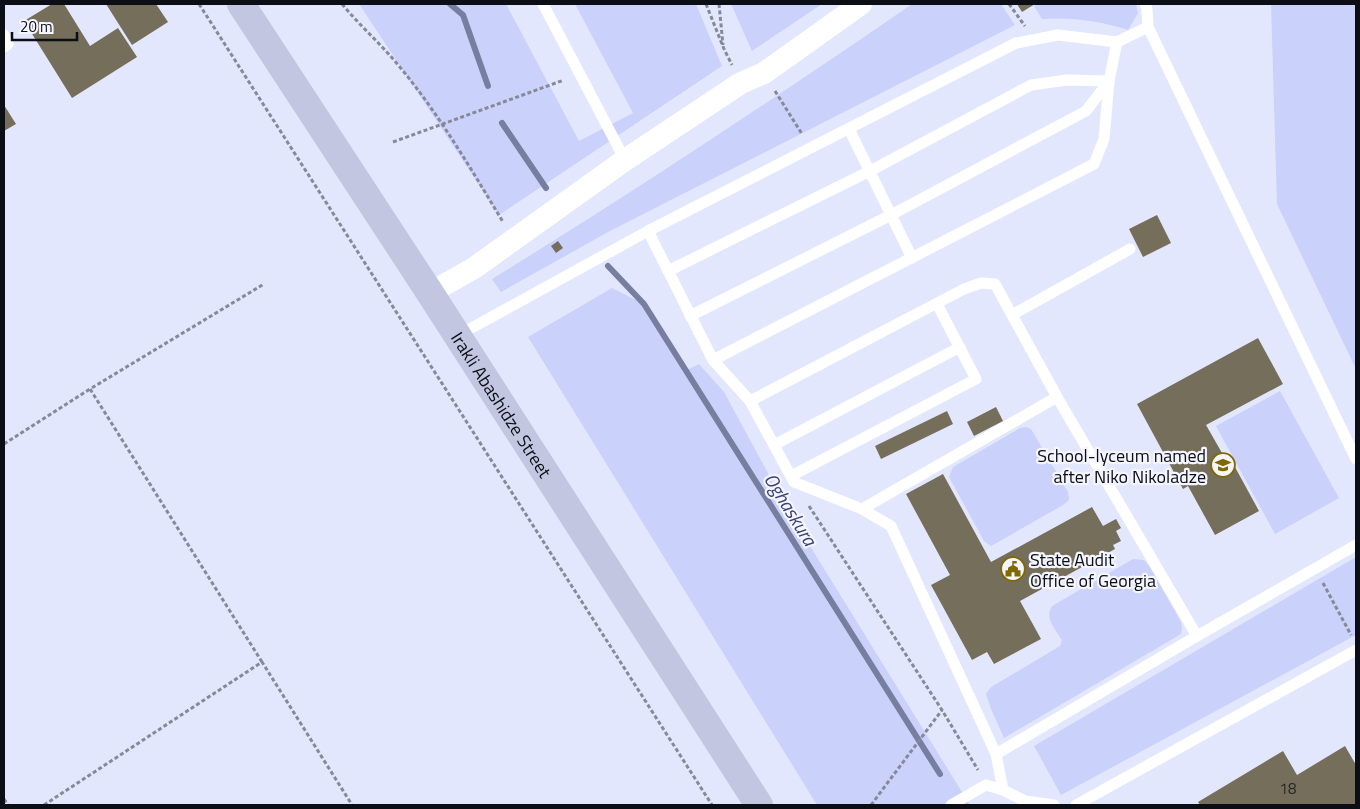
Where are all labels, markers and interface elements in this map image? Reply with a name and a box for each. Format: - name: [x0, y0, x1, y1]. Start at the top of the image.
- scale bar: [12, 10, 78, 42]
- text: 20 m: [20, 15, 53, 38]
- street label: Irakli Abashidze Street: [445, 326, 559, 484]
- place label: School-lyceum named after Niko Nikoladze: [1037, 442, 1206, 490]
- school or university icon: School-lyceum named after Niko Nikoladze: [1210, 452, 1236, 478]
- water label: Oghaskura: [757, 467, 826, 552]
- place label: State Audit Office of Georgia: [1030, 546, 1156, 594]
- public building icon: State Audit Office of Georgia: [1000, 556, 1026, 582]
- house number: 18: [1280, 777, 1296, 800]

